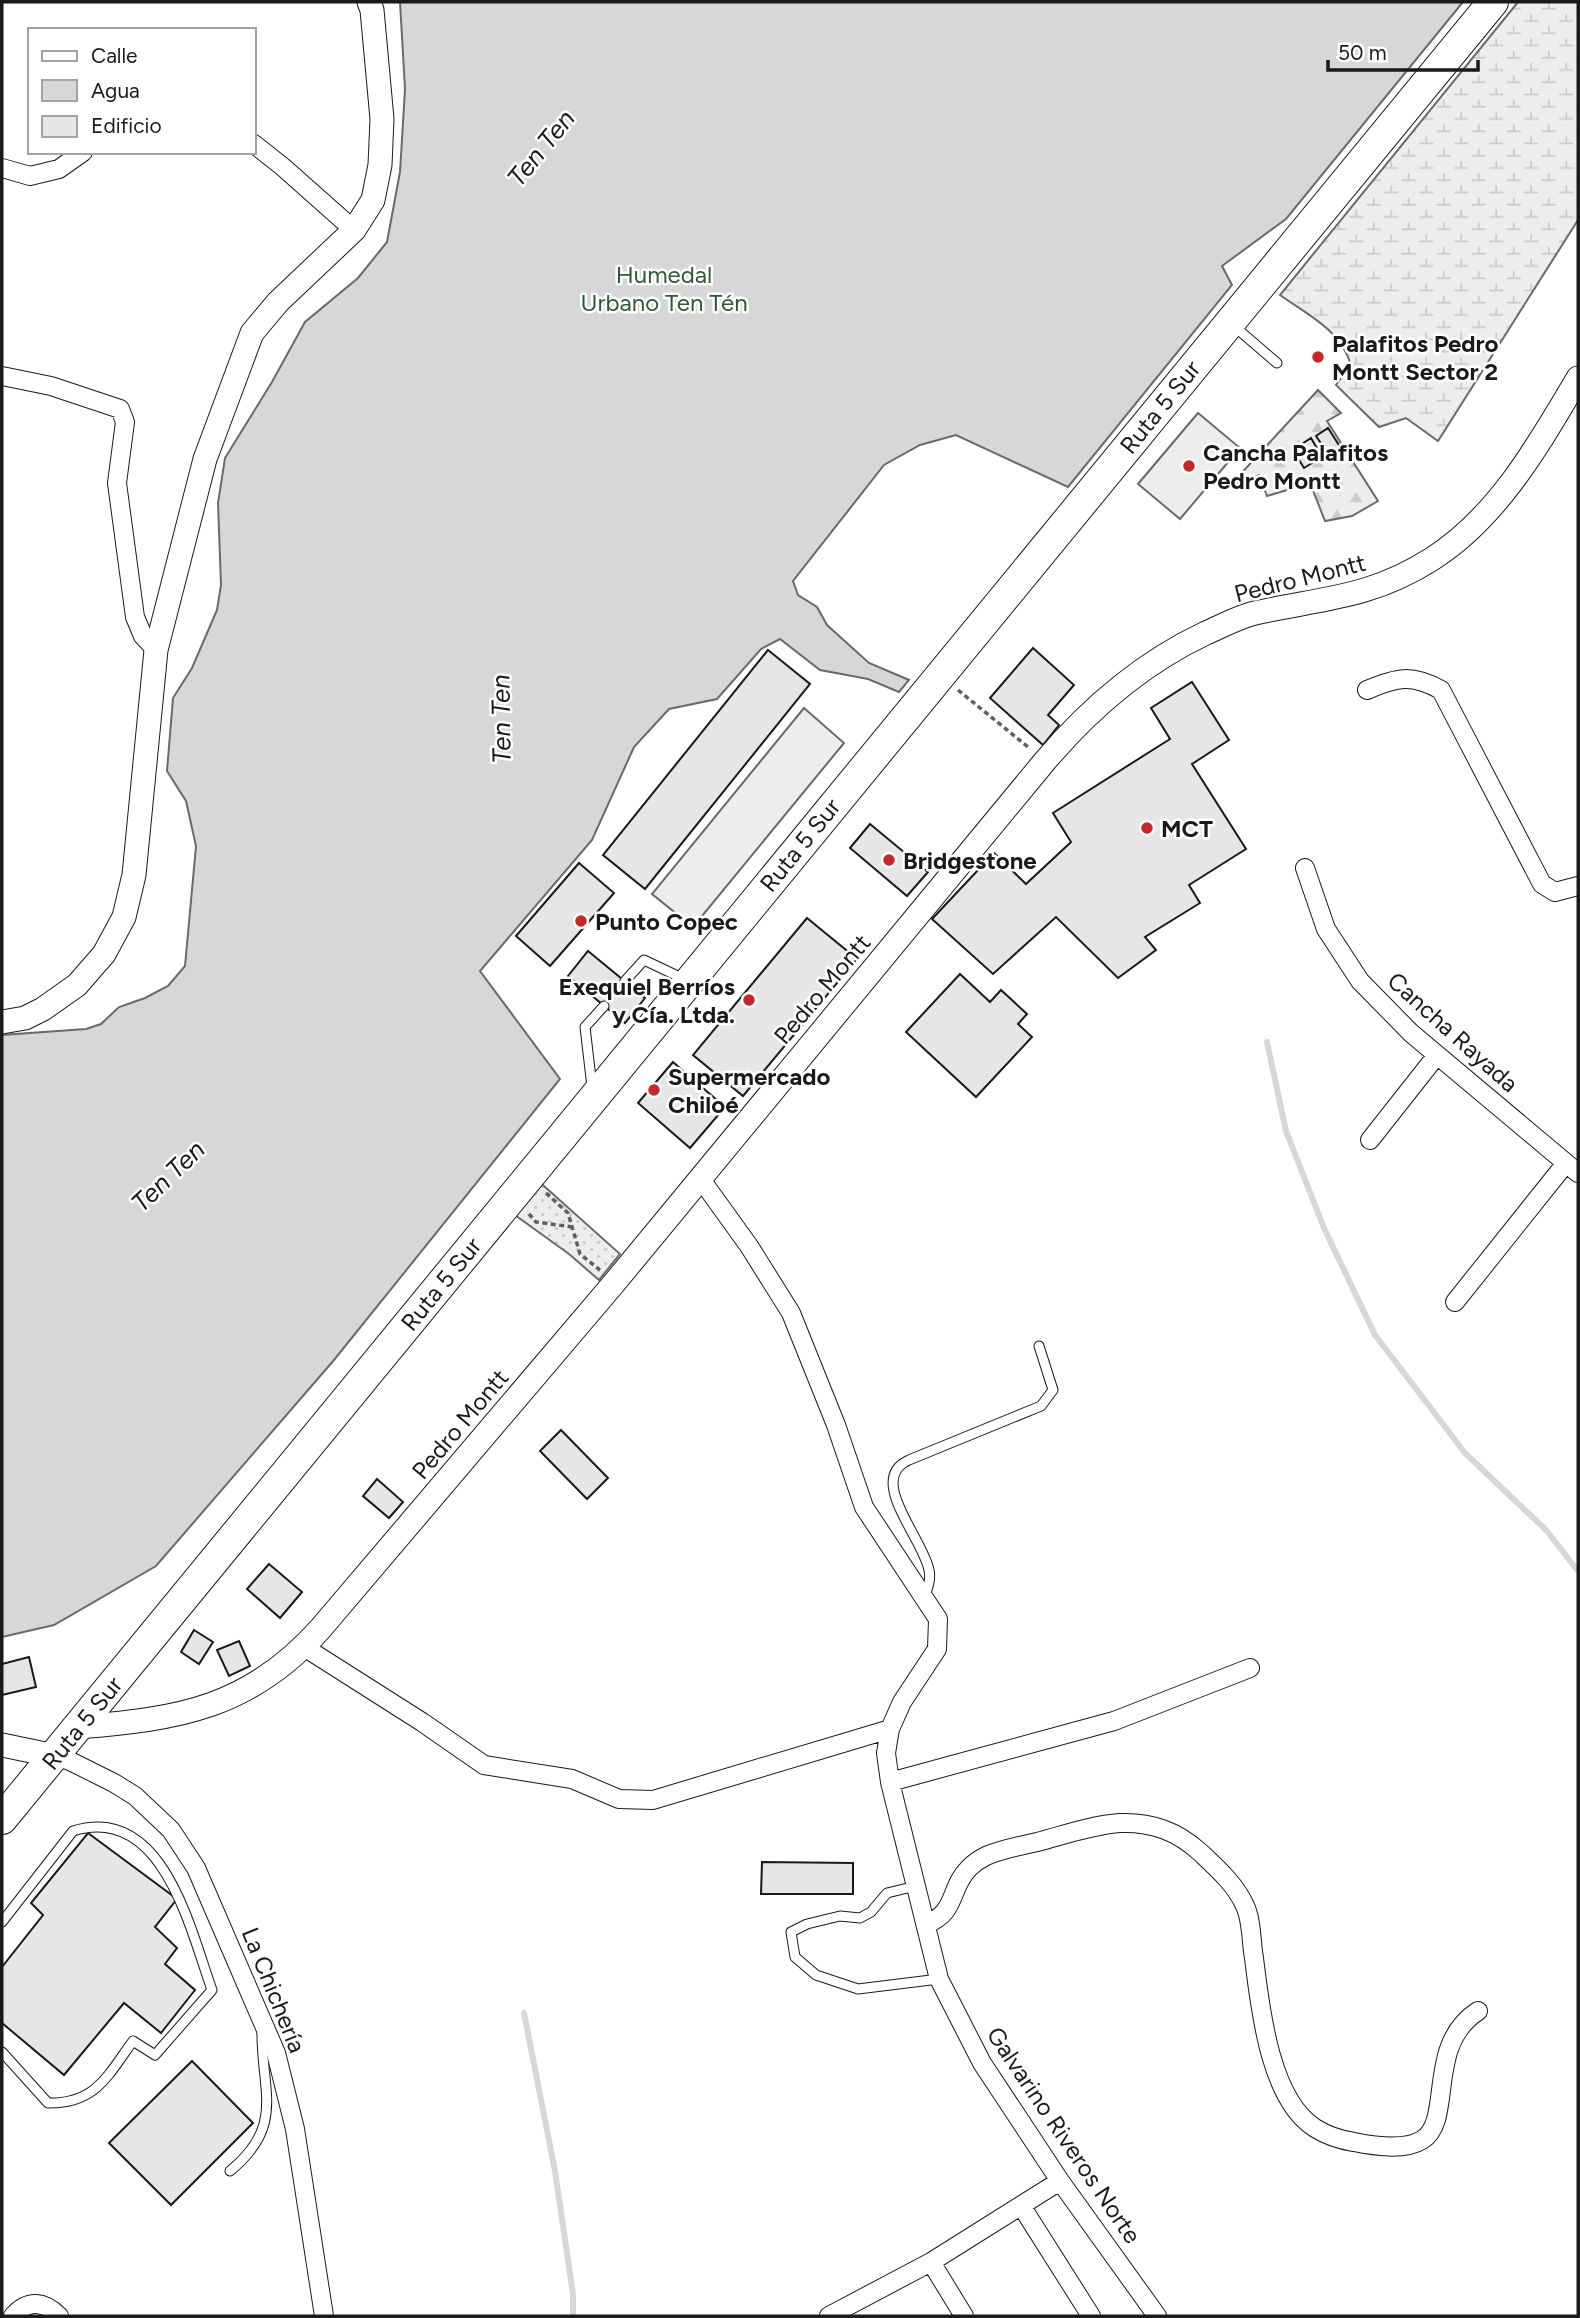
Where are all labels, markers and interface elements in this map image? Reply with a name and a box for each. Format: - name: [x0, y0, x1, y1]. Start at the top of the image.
- legend: [28, 28, 256, 154]
- scale bar: [1328, 28, 1478, 72]
- text: 50 m: [1338, 40, 1387, 65]
- text: Calle: [91, 43, 138, 68]
- text: Agua: [91, 78, 140, 103]
- water label: Ten Ten: [500, 103, 582, 193]
- text: Edificio: [91, 113, 162, 138]
- park label: Humedal Urbano Ten Tén: [580, 260, 748, 317]
- place label: Palafitos Pedro Montt Sector 2: [1332, 329, 1499, 386]
- marker: Palafitos Pedro Montt Sector 2: [1310, 349, 1326, 365]
- street label: Ruta 5 Sur: [1114, 355, 1206, 459]
- place label: Cancha Palafitos Pedro Montt: [1203, 438, 1388, 495]
- marker: Cancha Palafitos Pedro Montt: [1181, 458, 1197, 474]
- street label: Pedro Montt: [1231, 548, 1369, 608]
- water label: Ten Ten: [484, 674, 518, 764]
- street label: Ruta 5 Sur: [754, 793, 846, 897]
- place label: MCT: [1161, 814, 1213, 843]
- marker: MCT: [1139, 820, 1155, 836]
- place label: Bridgestone: [903, 846, 1037, 875]
- marker: Bridgestone: [881, 852, 897, 868]
- place label: Punto Copec: [595, 907, 738, 936]
- marker: Punto Copec: [573, 913, 589, 929]
- street label: Pedro Montt: [768, 928, 876, 1050]
- street label: Cancha Rayada: [1382, 966, 1524, 1098]
- place label: Exequiel Berríos y Cía. Ltda.: [559, 972, 735, 1029]
- marker: Exequiel Berríos y Cía. Ltda.: [741, 992, 757, 1008]
- place label: Supermercado Chiloé: [668, 1062, 831, 1119]
- marker: Supermercado Chiloé: [646, 1082, 662, 1098]
- water label: Ten Ten: [125, 1133, 211, 1219]
- street label: Ruta 5 Sur: [395, 1232, 487, 1336]
- street label: Pedro Montt: [406, 1363, 514, 1485]
- street label: Ruta 5 Sur: [36, 1671, 128, 1775]
- street label: La Chichería: [236, 1923, 312, 2057]
- street label: Galvarino Riveros Norte: [981, 2021, 1147, 2249]

